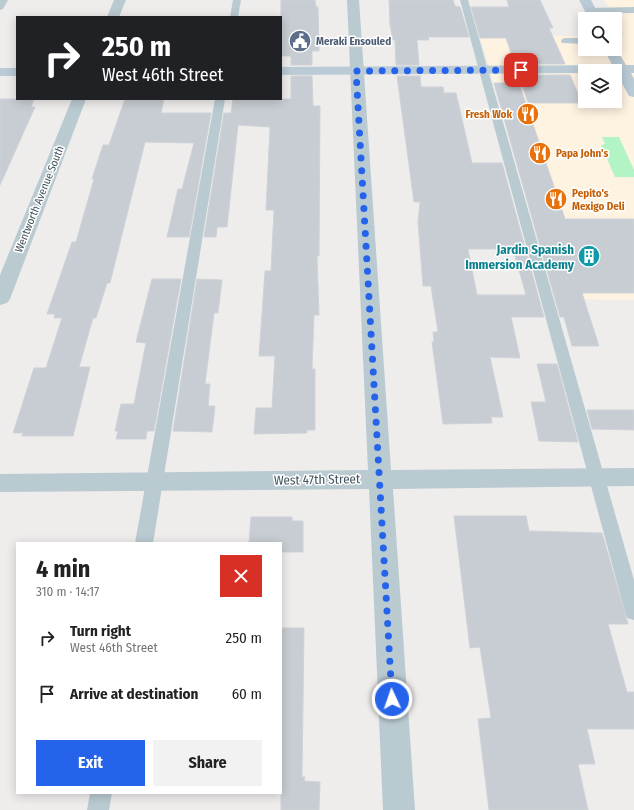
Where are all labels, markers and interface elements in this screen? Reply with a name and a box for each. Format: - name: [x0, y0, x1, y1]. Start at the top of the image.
- map controls: [578, 12, 622, 108]
- button: search: [578, 12, 622, 56]
- public building icon: Meraki Ensouled: [287, 28, 313, 54]
- text: 250 m: [102, 30, 171, 63]
- icon: right: [36, 32, 88, 84]
- place label: Meraki Ensouled: [316, 35, 391, 48]
- pin: [504, 53, 538, 87]
- icon: arrive: [510, 59, 532, 81]
- text: West 46th Street: [102, 64, 224, 86]
- button: layers: [578, 64, 622, 108]
- restaurant icon: Fresh Wok: [515, 101, 541, 127]
- place label: Fresh Wok: [466, 108, 512, 121]
- restaurant icon: Papa John's: [527, 140, 553, 166]
- street label: Wentworth Avenue South: [12, 144, 67, 254]
- place label: Papa John's: [556, 147, 608, 160]
- restaurant icon: Pepito's Mexigo Deli: [543, 186, 569, 212]
- place label: Pepito's Mexigo Deli: [572, 187, 625, 213]
- place label: Jardin Spanish Immersion Academy: [465, 242, 575, 272]
- building icon: Jardin Spanish Immersion Academy: [576, 243, 602, 269]
- street label: West 47th Street: [274, 471, 361, 488]
- text: 4 min: [36, 555, 90, 583]
- button: close: [220, 555, 262, 597]
- text: 310 m · 14:17: [36, 584, 99, 599]
- text: Turn right: [70, 622, 131, 640]
- icon: right: [36, 627, 58, 649]
- text: 250 m: [226, 629, 262, 647]
- text: West 46th Street: [70, 640, 158, 655]
- position arrow: [371, 678, 413, 720]
- icon: arrive: [36, 683, 58, 705]
- text: Arrive at destination: [70, 685, 198, 703]
- text: 60 m: [232, 685, 262, 703]
- button: Exit: [36, 740, 145, 786]
- button: Share: [153, 740, 262, 786]

